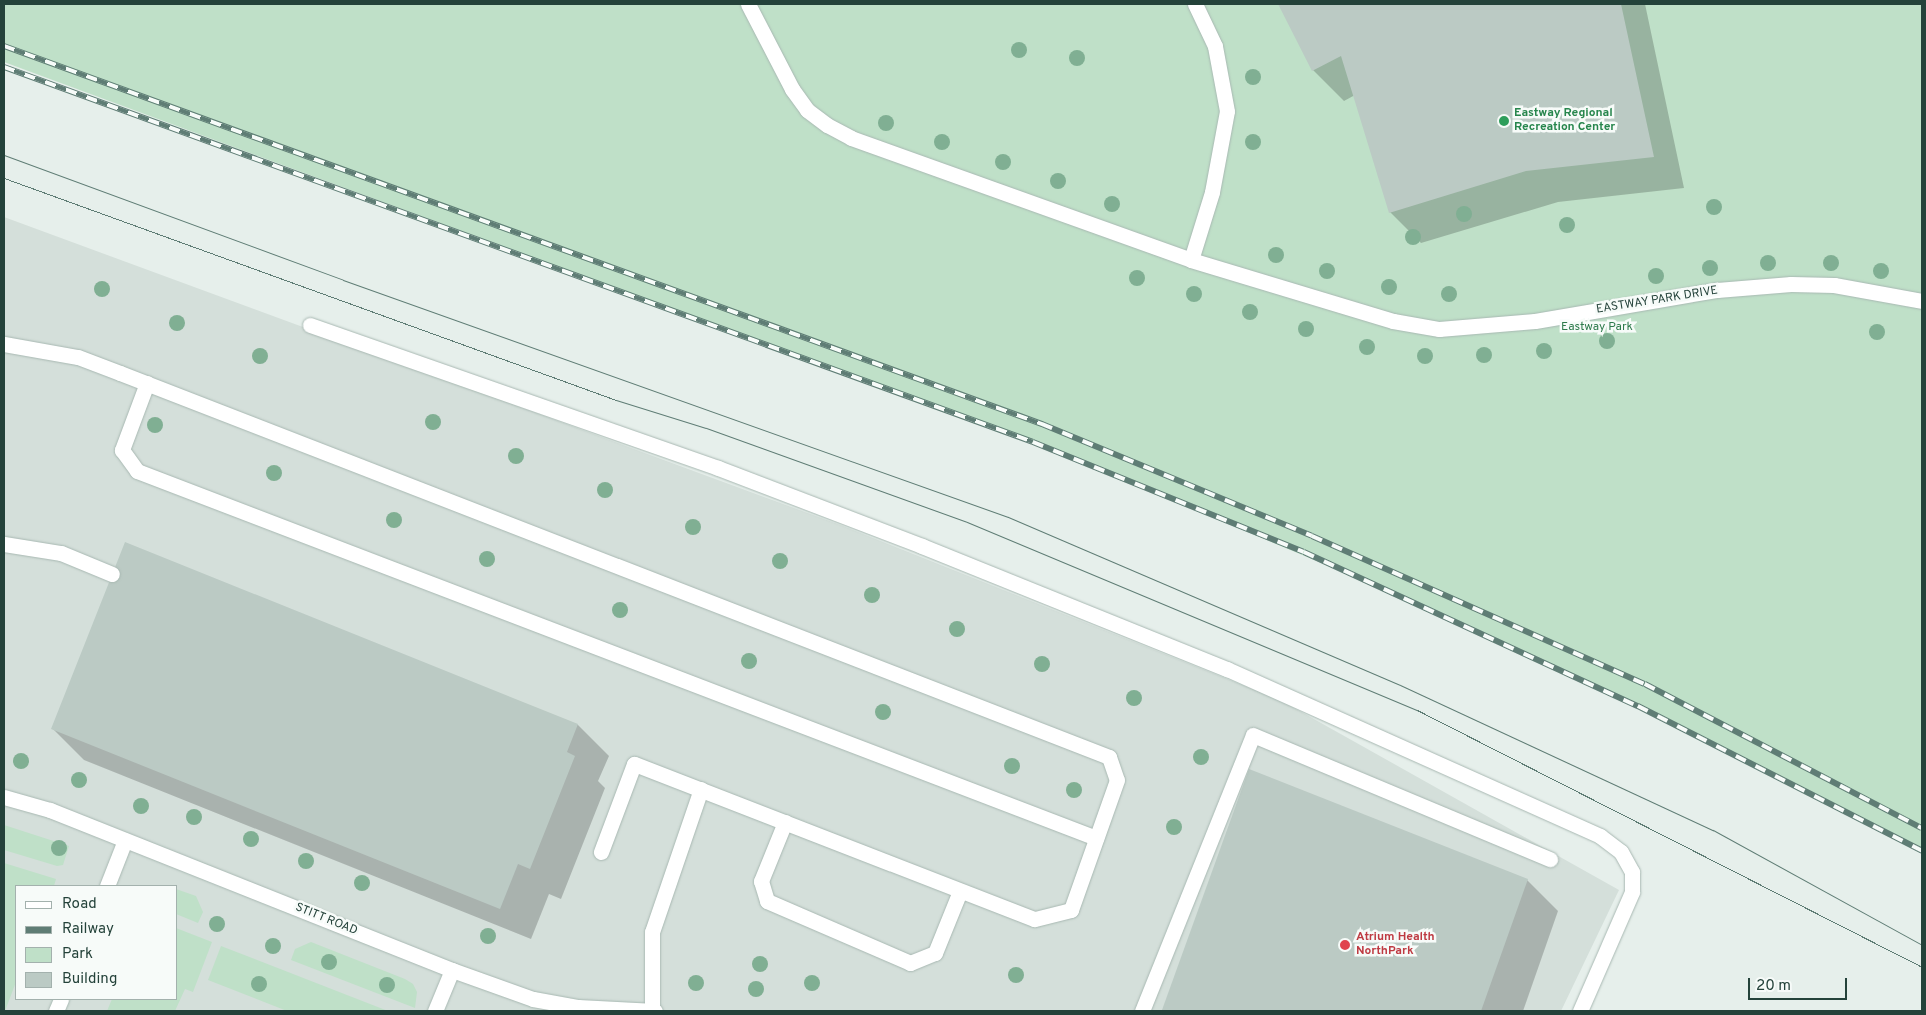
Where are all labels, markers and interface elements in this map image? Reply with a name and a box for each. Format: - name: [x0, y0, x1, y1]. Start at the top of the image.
- place label: Eastway Regional Recreation Center: [1514, 107, 1615, 135]
- marker: Eastway Regional Recreation Center: [1498, 115, 1510, 127]
- street label: EASTWAY PARK DRIVE: [1595, 284, 1719, 318]
- park label: Eastway Park: [1561, 321, 1633, 335]
- legend: [15, 885, 178, 1000]
- text: Road: [62, 895, 97, 914]
- street label: STITT ROAD: [292, 901, 360, 939]
- text: Railway: [62, 920, 114, 939]
- place label: Atrium Health NorthPark: [1356, 931, 1435, 959]
- marker: Atrium Health NorthPark: [1338, 938, 1352, 952]
- text: Park: [62, 945, 93, 964]
- scale bar: [1751, 968, 1850, 1000]
- text: Building: [62, 970, 117, 989]
- text: 20 m: [1756, 977, 1791, 996]

